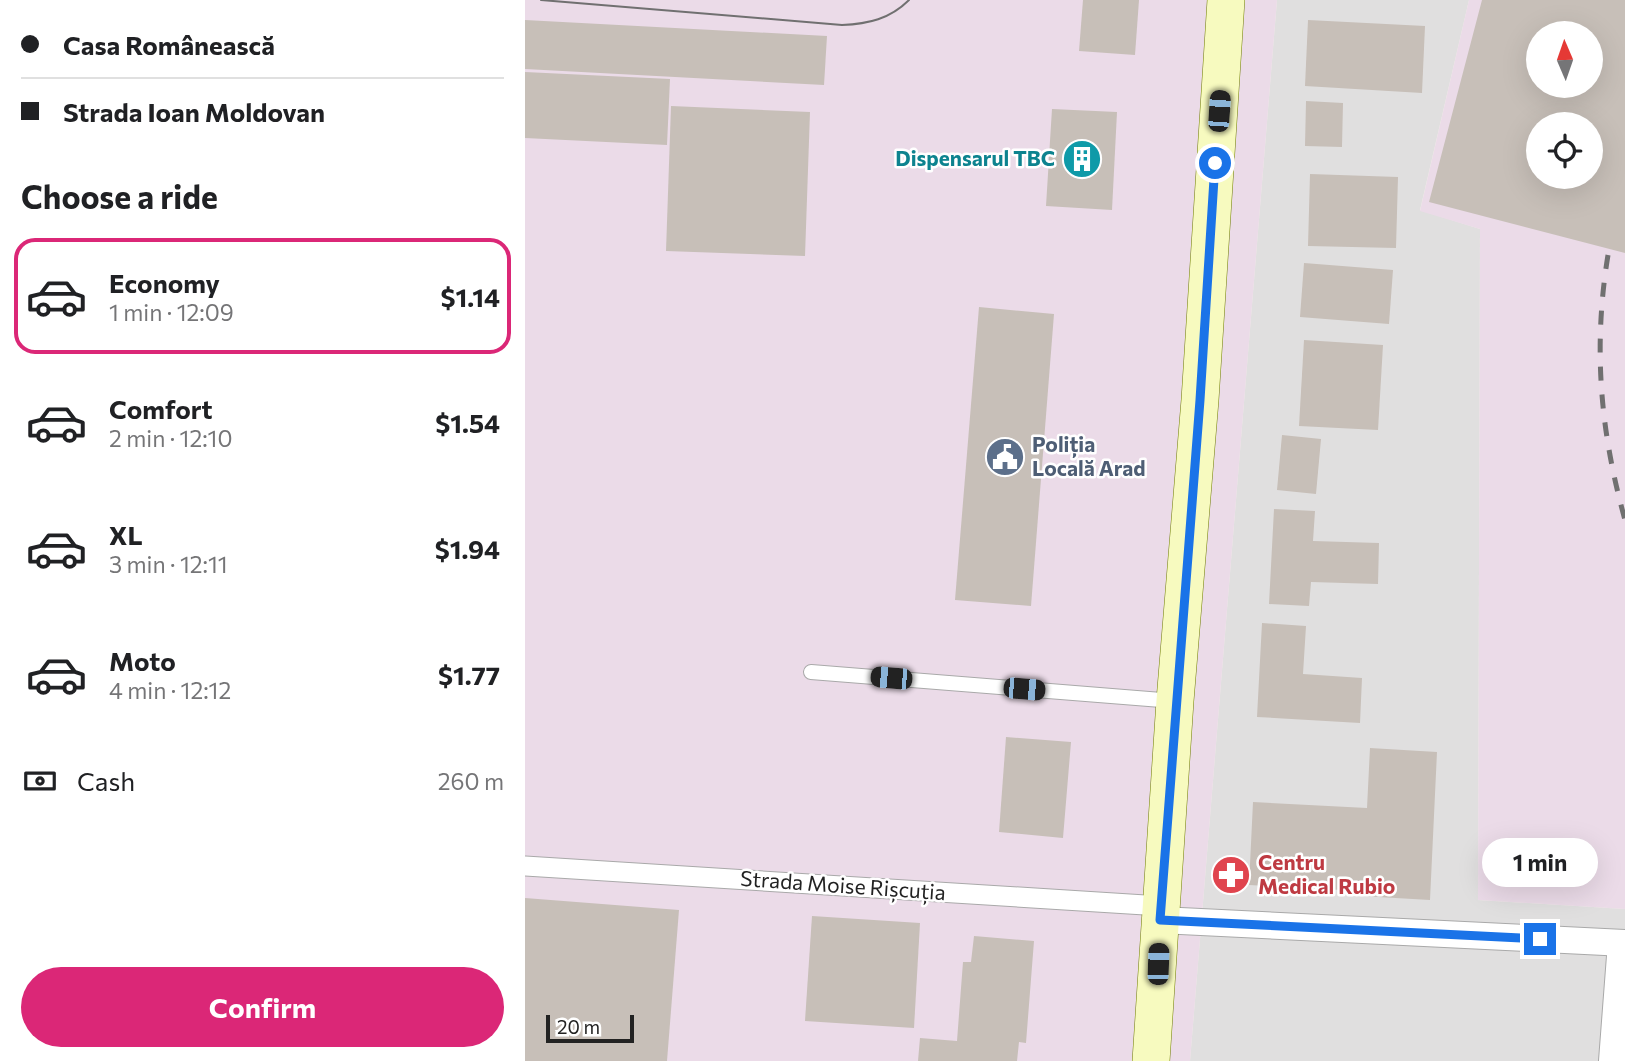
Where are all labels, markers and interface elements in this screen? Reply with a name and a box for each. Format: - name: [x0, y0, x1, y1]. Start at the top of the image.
- north arrow: [1526, 21, 1603, 98]
- map controls: [1526, 21, 1603, 189]
- text: Casa Românească: [63, 29, 275, 60]
- car: [1208, 89, 1231, 133]
- text: Strada Ioan Moldovan: [63, 96, 325, 127]
- button: locate: [1526, 112, 1603, 189]
- building icon: Dispensarul TBC: [1061, 138, 1103, 180]
- place label: Dispensarul TBC: [895, 145, 1055, 170]
- route start: [1199, 147, 1231, 179]
- text: Choose a ride: [21, 176, 218, 216]
- icon: car: [25, 265, 88, 328]
- text: Economy: [109, 267, 220, 298]
- text: $1.14: [441, 281, 500, 312]
- text: 1 min · 12:09: [109, 298, 234, 326]
- icon: car: [25, 391, 88, 454]
- text: Comfort: [109, 393, 212, 424]
- text: $1.54: [435, 407, 500, 438]
- text: 2 min · 12:10: [109, 424, 232, 452]
- place label: Poliția Locală Arad: [1032, 431, 1146, 480]
- public building icon: Poliția Locală Arad: [984, 436, 1026, 478]
- icon: car: [25, 517, 88, 580]
- text: XL: [109, 519, 143, 550]
- text: $1.94: [435, 533, 500, 564]
- text: 3 min · 12:11: [109, 550, 228, 578]
- icon: car: [25, 643, 88, 706]
- text: Moto: [109, 645, 176, 676]
- text: $1.77: [438, 659, 500, 690]
- car: [870, 666, 913, 690]
- text: 4 min · 12:12: [109, 676, 231, 704]
- car: [1003, 677, 1046, 701]
- icon: cash: [21, 762, 59, 800]
- text: Cash: [77, 765, 135, 796]
- text: 260 m: [438, 767, 504, 795]
- callout: 1 min: [1482, 838, 1598, 886]
- text: 1 min: [1513, 848, 1567, 876]
- place label: Centru Medical Rubio: [1258, 849, 1395, 898]
- pharmacy icon: Centru Medical Rubio: [1210, 854, 1252, 896]
- street label: Strada Moise Rișcuția: [739, 865, 947, 906]
- route end: [1524, 923, 1556, 955]
- car: [1147, 943, 1170, 985]
- button: Confirm: [21, 967, 504, 1047]
- scale bar: [546, 1012, 633, 1044]
- text: 20 m: [557, 1015, 600, 1038]

